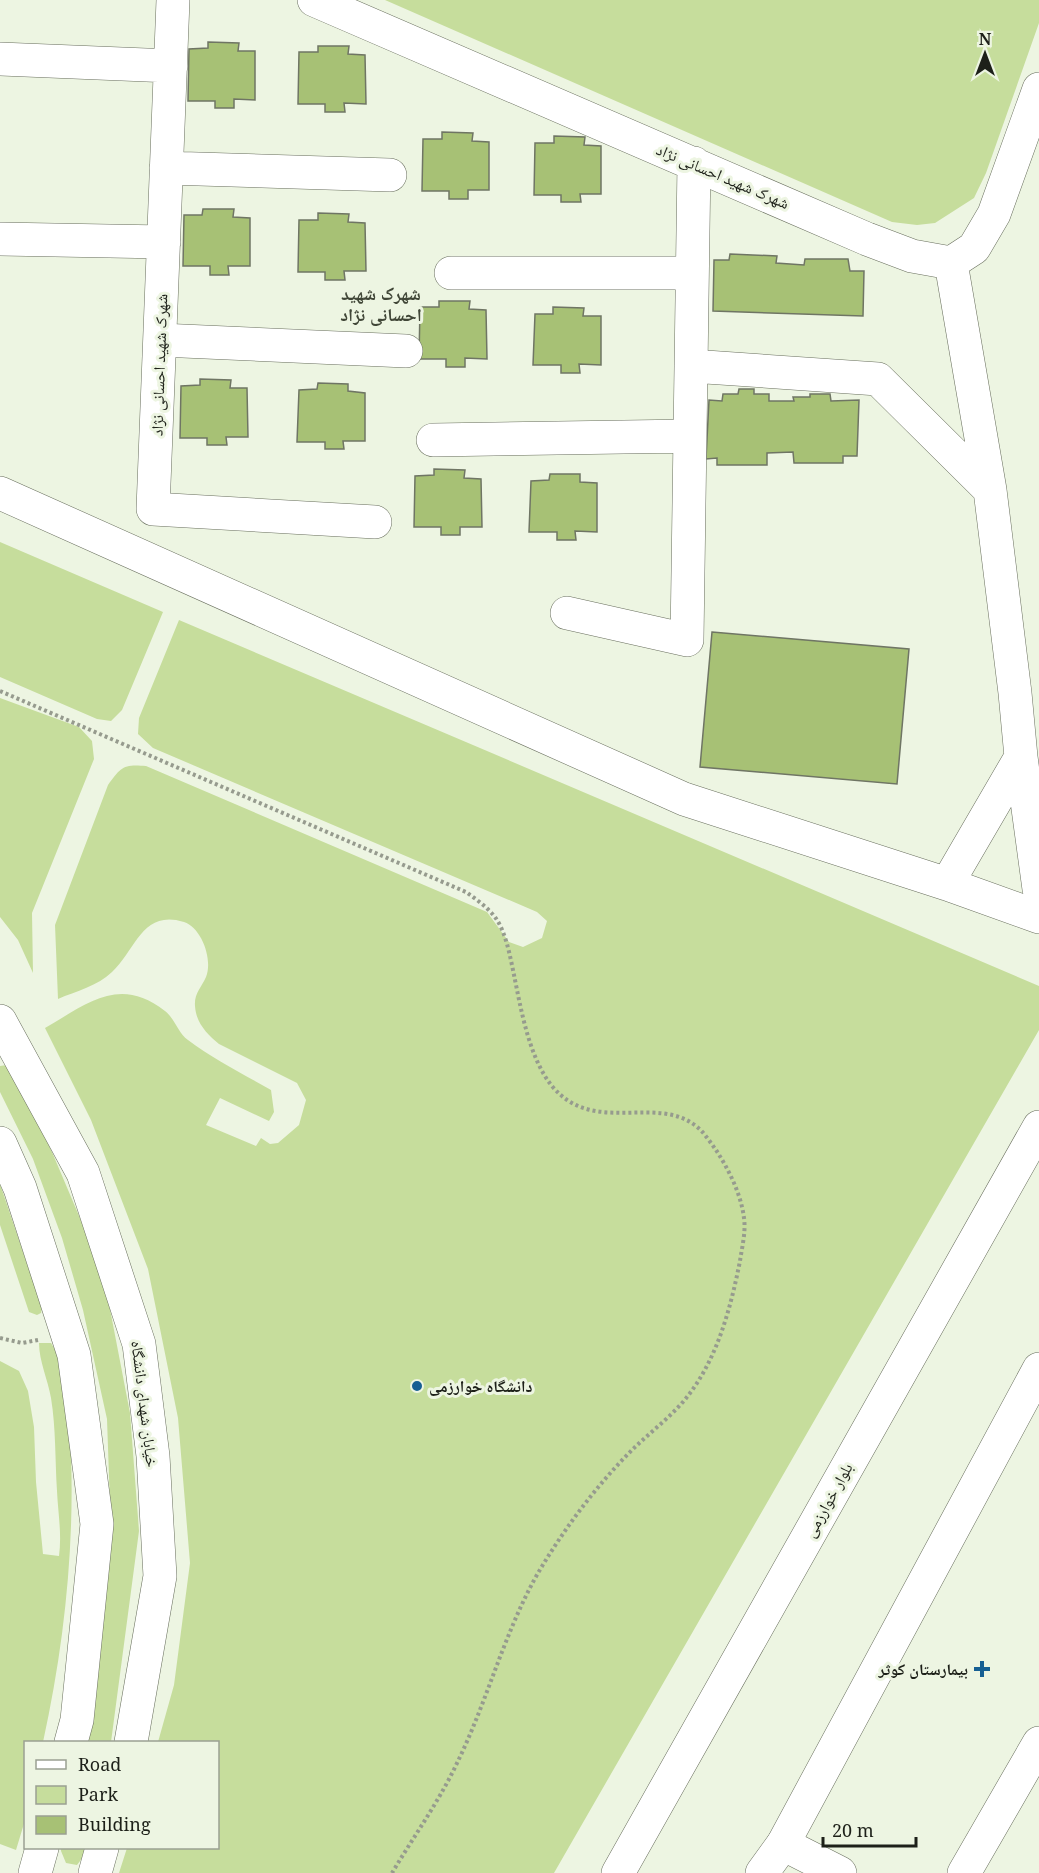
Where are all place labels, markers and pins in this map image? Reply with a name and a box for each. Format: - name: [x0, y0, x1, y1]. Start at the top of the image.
- place label: دانشگاه خوارزمی: [429, 1375, 533, 1397]
- marker: دانشگاه خوارزمی: [410, 1379, 424, 1393]
- place label: بیمارستان کوثر: [877, 1658, 968, 1680]
- marker: بیمارستان کوثر: [973, 1660, 991, 1678]

